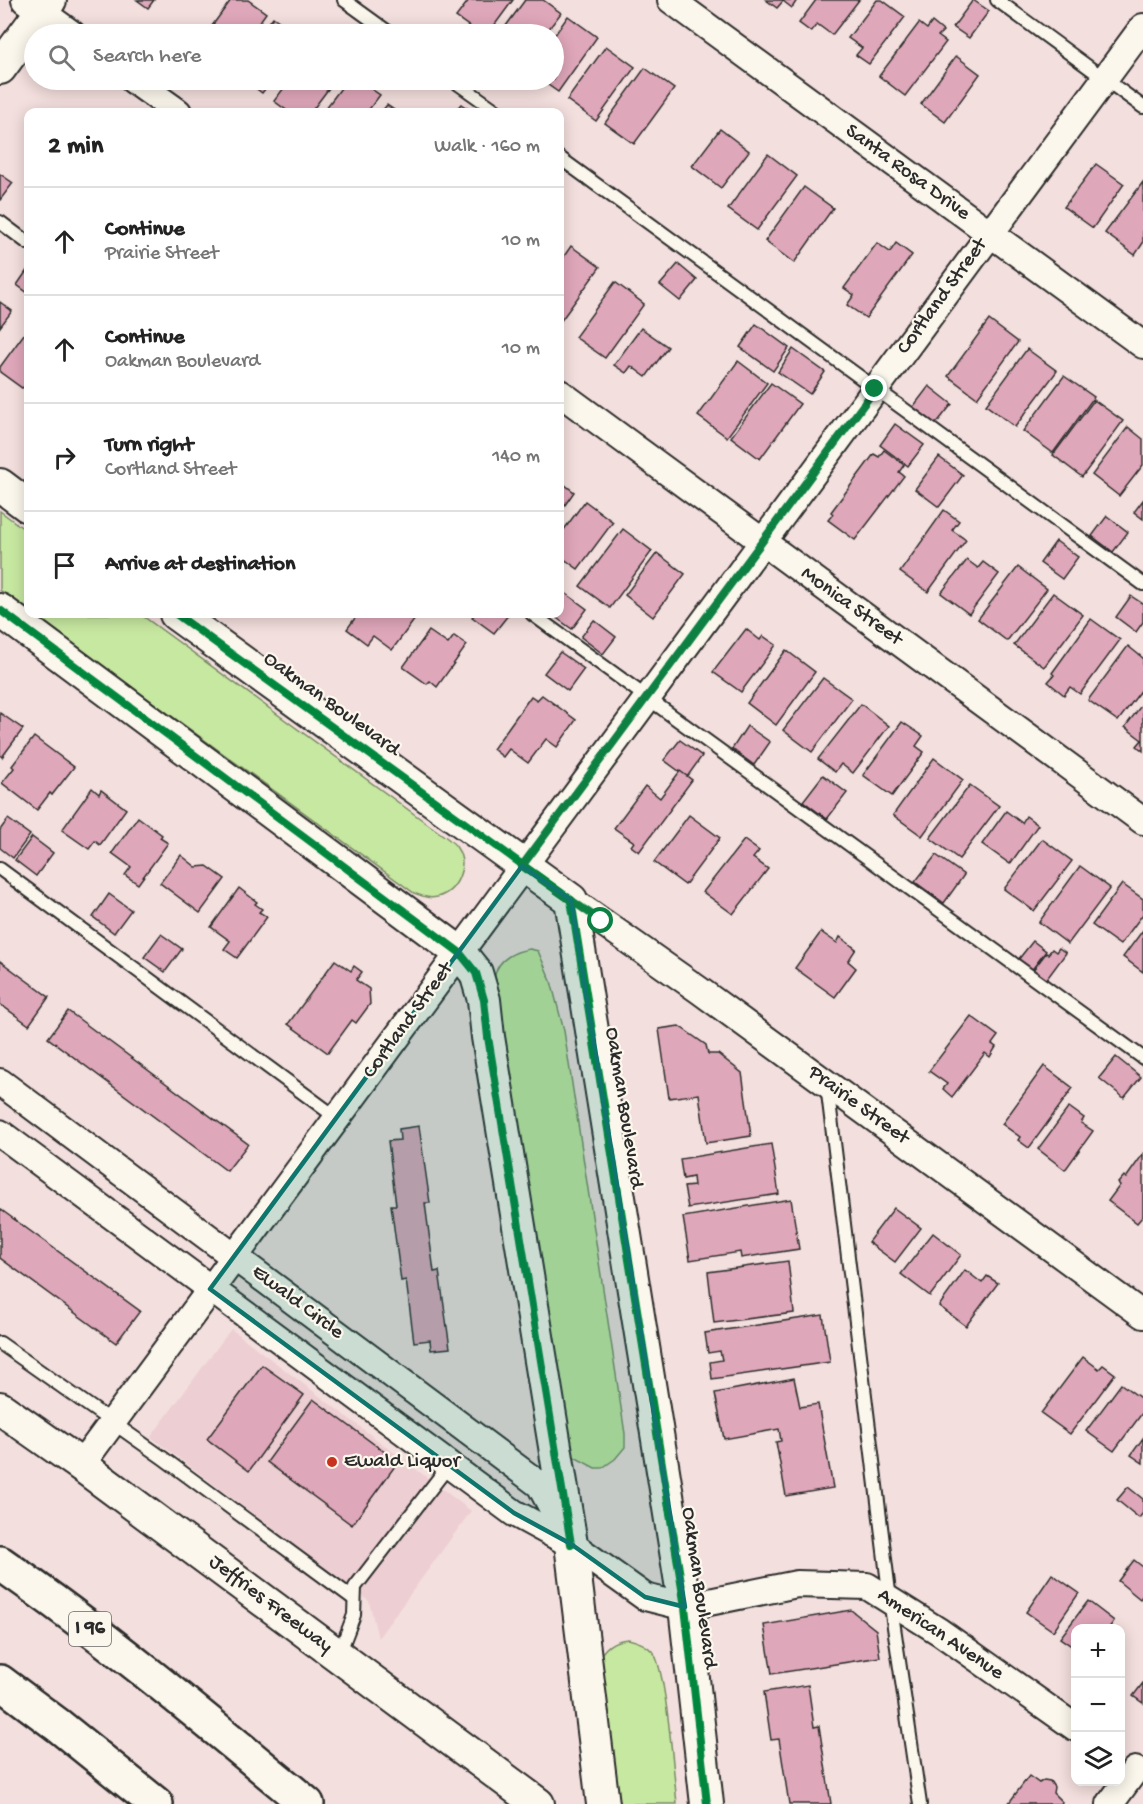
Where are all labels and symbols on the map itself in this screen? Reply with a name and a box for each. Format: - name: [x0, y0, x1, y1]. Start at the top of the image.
- street label: Santa Rosa Drive: [840, 119, 975, 227]
- street label: Cortland Street: [892, 232, 995, 360]
- route end: [861, 375, 887, 401]
- street label: Monica Street: [795, 562, 909, 654]
- street label: Oakman Boulevard: [258, 647, 406, 764]
- route start: [587, 907, 613, 933]
- street label: Cortland Street: [358, 956, 461, 1084]
- street label: Oakman Boulevard: [598, 1026, 648, 1192]
- street label: Prairie Street: [802, 1060, 915, 1153]
- street label: Ewald Circle: [246, 1260, 349, 1346]
- place label: Ewald Liquor: [344, 1450, 461, 1475]
- marker: Ewald Liquor: [325, 1455, 339, 1469]
- street label: Oakman Boulevard: [674, 1506, 722, 1672]
- street label: Jeffries Freeway: [203, 1550, 337, 1660]
- street label: American Avenue: [872, 1584, 1009, 1687]
- road number: I 96: [69, 1612, 111, 1646]

